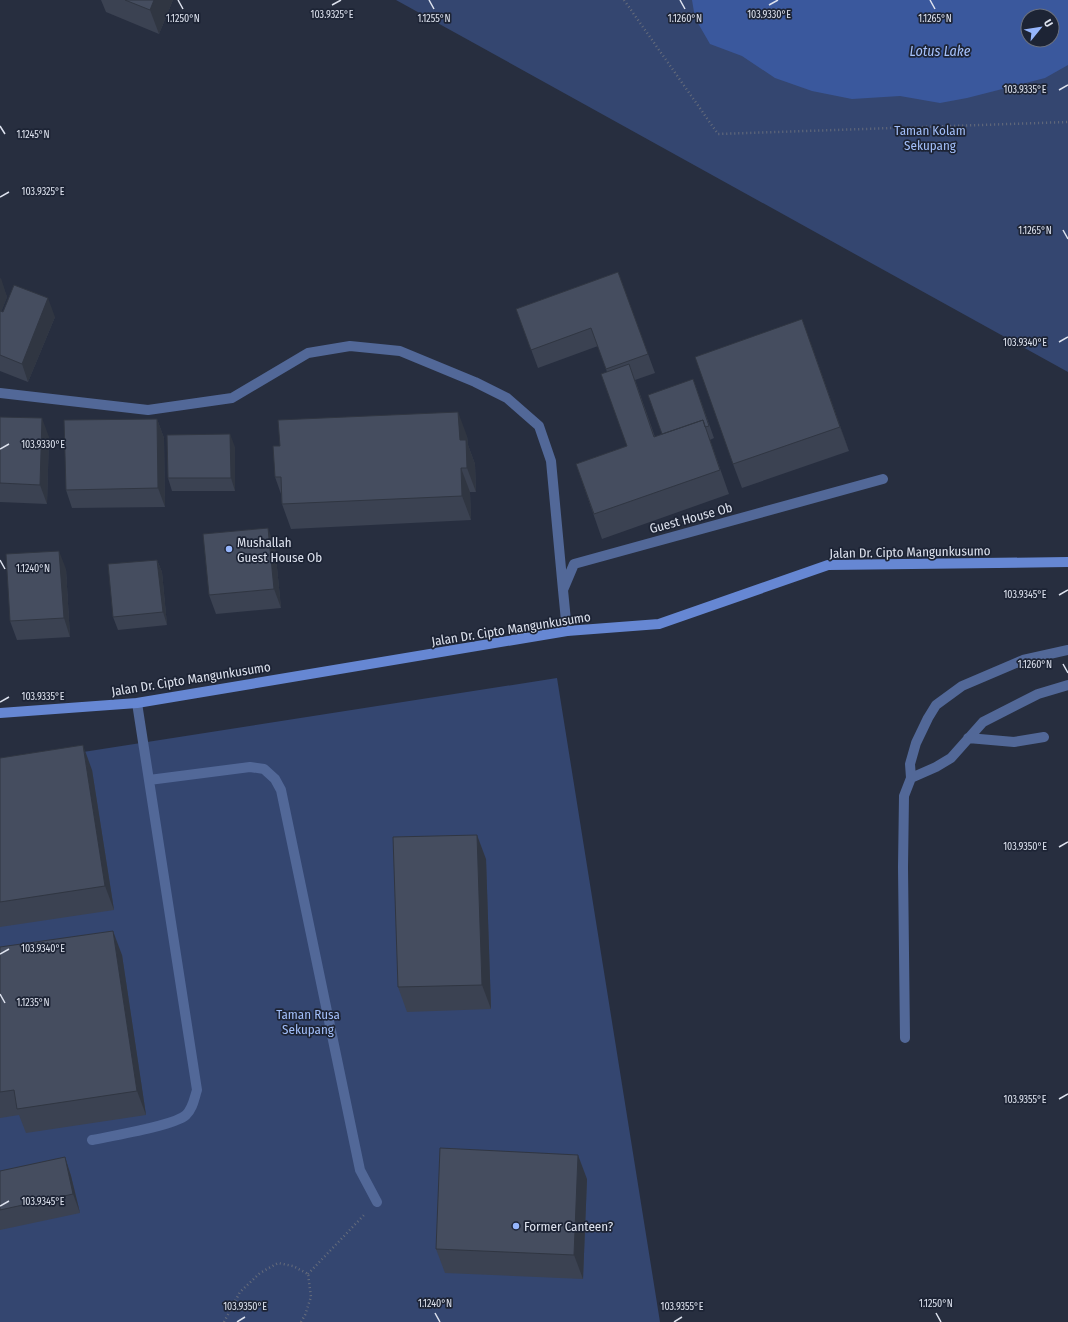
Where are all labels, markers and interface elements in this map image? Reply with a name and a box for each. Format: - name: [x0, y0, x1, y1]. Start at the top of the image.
- north arrow: [1020, 8, 1060, 48]
- text: 103.9325°E: [311, 9, 354, 21]
- text: 103.9330°E: [747, 9, 791, 21]
- text: 1.1250°N: [166, 13, 200, 25]
- text: 1.1255°N: [417, 13, 451, 25]
- text: 1.1260°N: [668, 13, 702, 25]
- text: 1.1265°N: [918, 13, 952, 25]
- text: U: [1041, 17, 1055, 29]
- water label: Lotus Lake: [910, 43, 971, 60]
- text: 103.9335°E: [1004, 84, 1047, 96]
- park label: Taman Kolam Sekupang: [894, 123, 966, 153]
- text: 1.1245°N: [16, 129, 50, 141]
- text: 103.9325°E: [22, 186, 65, 198]
- text: 1.1265°N: [1018, 225, 1052, 237]
- text: 103.9340°E: [1003, 337, 1047, 349]
- text: 103.9330°E: [21, 439, 65, 451]
- street label: Guest House Ob: [648, 500, 734, 536]
- place label: Mushallah Guest House Ob: [237, 535, 322, 565]
- street label: Jalan Dr. Cipto Mangunkusumo: [829, 543, 991, 561]
- marker: Mushallah Guest House Ob: [224, 544, 234, 554]
- text: 1.1240°N: [16, 563, 50, 575]
- text: 103.9345°E: [1003, 589, 1047, 601]
- street label: Jalan Dr. Cipto Mangunkusumo: [430, 609, 592, 649]
- street label: Jalan Dr. Cipto Mangunkusumo: [110, 659, 272, 699]
- text: 1.1260°N: [1018, 659, 1052, 671]
- text: 103.9335°E: [22, 691, 65, 703]
- text: 103.9350°E: [1003, 841, 1047, 853]
- text: 103.9340°E: [21, 943, 65, 955]
- text: 1.1235°N: [16, 997, 50, 1009]
- park label: Taman Rusa Sekupang: [276, 1007, 340, 1037]
- text: 103.9355°E: [1004, 1094, 1047, 1106]
- text: 103.9345°E: [21, 1196, 65, 1208]
- place label: Former Canteen?: [524, 1219, 614, 1234]
- marker: Former Canteen?: [511, 1221, 521, 1231]
- text: 1.1240°N: [418, 1298, 452, 1310]
- text: 1.1250°N: [919, 1298, 953, 1310]
- text: 103.9350°E: [223, 1301, 267, 1313]
- text: 103.9355°E: [661, 1301, 704, 1313]

